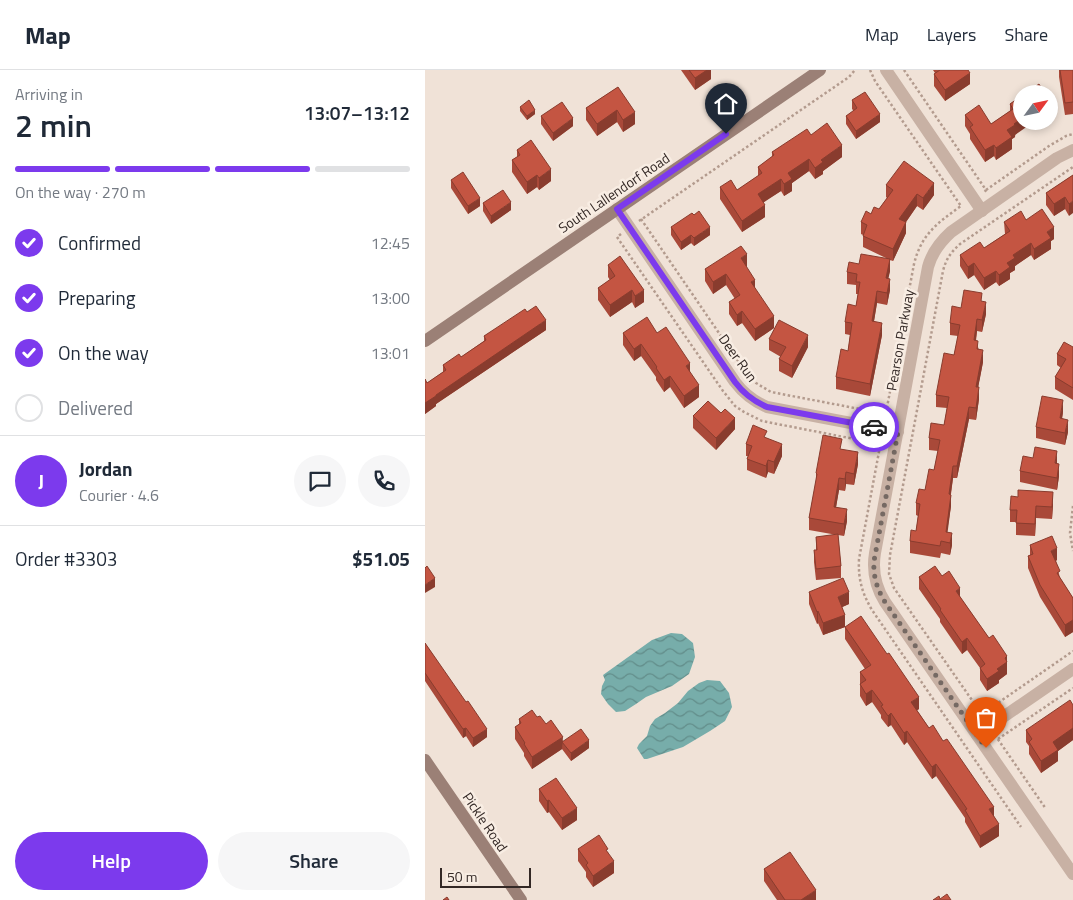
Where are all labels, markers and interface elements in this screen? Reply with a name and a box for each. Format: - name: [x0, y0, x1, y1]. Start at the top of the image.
- text: Map: [25, 17, 71, 53]
- text: Map: [865, 21, 899, 48]
- text: Layers: [927, 21, 976, 48]
- text: Share: [1004, 21, 1048, 48]
- text: Arriving in: [15, 82, 83, 106]
- pin: [705, 83, 747, 134]
- north arrow: [1013, 85, 1057, 130]
- map controls: [1013, 85, 1058, 130]
- icon: home: [712, 90, 740, 118]
- text: 13:07–13:12: [304, 98, 410, 127]
- text: 2 min: [15, 101, 92, 149]
- street label: South Lallendorf Road: [554, 147, 674, 238]
- text: On the way · 270 m: [15, 180, 146, 204]
- text: Confirmed: [58, 228, 141, 257]
- icon: check: [15, 229, 43, 257]
- text: 12:45: [371, 231, 410, 255]
- text: Preparing: [58, 283, 135, 312]
- icon: check: [15, 284, 43, 312]
- text: 13:00: [371, 286, 410, 310]
- street label: Pearson Parkway: [880, 287, 919, 392]
- street label: Deer Run: [714, 329, 763, 386]
- text: On the way: [58, 338, 149, 367]
- icon: check: [15, 339, 43, 367]
- text: 13:01: [371, 341, 410, 365]
- text: Delivered: [58, 393, 133, 422]
- courier: [849, 402, 899, 452]
- icon: car: [860, 413, 888, 441]
- text: Jordan: [79, 454, 132, 483]
- button: chat: [294, 455, 346, 507]
- button: phone: [358, 455, 410, 507]
- text: J: [38, 466, 44, 495]
- text: Courier · 4.6: [79, 483, 159, 507]
- text: Order #3303: [15, 544, 117, 573]
- text: $51.05: [352, 544, 410, 573]
- pin: [965, 697, 1007, 748]
- icon: bag: [972, 704, 1000, 732]
- street label: Pickle Road: [458, 788, 513, 856]
- button: Help: [15, 832, 208, 890]
- button: Share: [218, 832, 410, 890]
- scale bar: [440, 865, 531, 888]
- text: 50 m: [447, 866, 477, 887]

